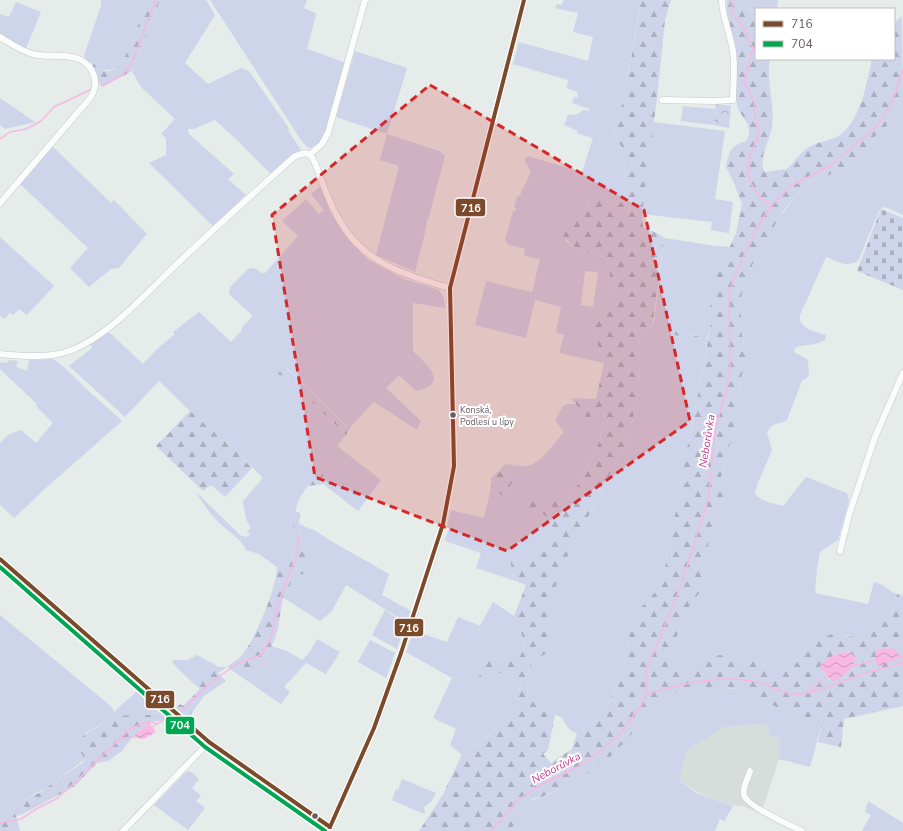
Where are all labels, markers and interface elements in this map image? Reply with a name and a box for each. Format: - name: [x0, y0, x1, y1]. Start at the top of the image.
- legend: [755, 8, 895, 60]
- text: 716: [791, 16, 813, 32]
- text: 704: [791, 36, 813, 52]
- line badge: 716: [455, 198, 486, 217]
- text: 716: [461, 201, 481, 216]
- place label: Konská, Podlesí u lípy: [460, 404, 514, 428]
- marker: Konská, Podlesí u lípy: [448, 410, 458, 420]
- water label: Neborůvka: [695, 413, 719, 469]
- line badge: 716: [394, 618, 424, 637]
- text: 716: [399, 621, 419, 636]
- line badge: 716: [145, 690, 175, 709]
- text: 716: [150, 692, 170, 707]
- line badge: 704: [165, 716, 195, 735]
- text: 704: [170, 718, 190, 733]
- water label: Neborůvka: [529, 749, 583, 787]
- unlabelled marker: [310, 811, 320, 821]

